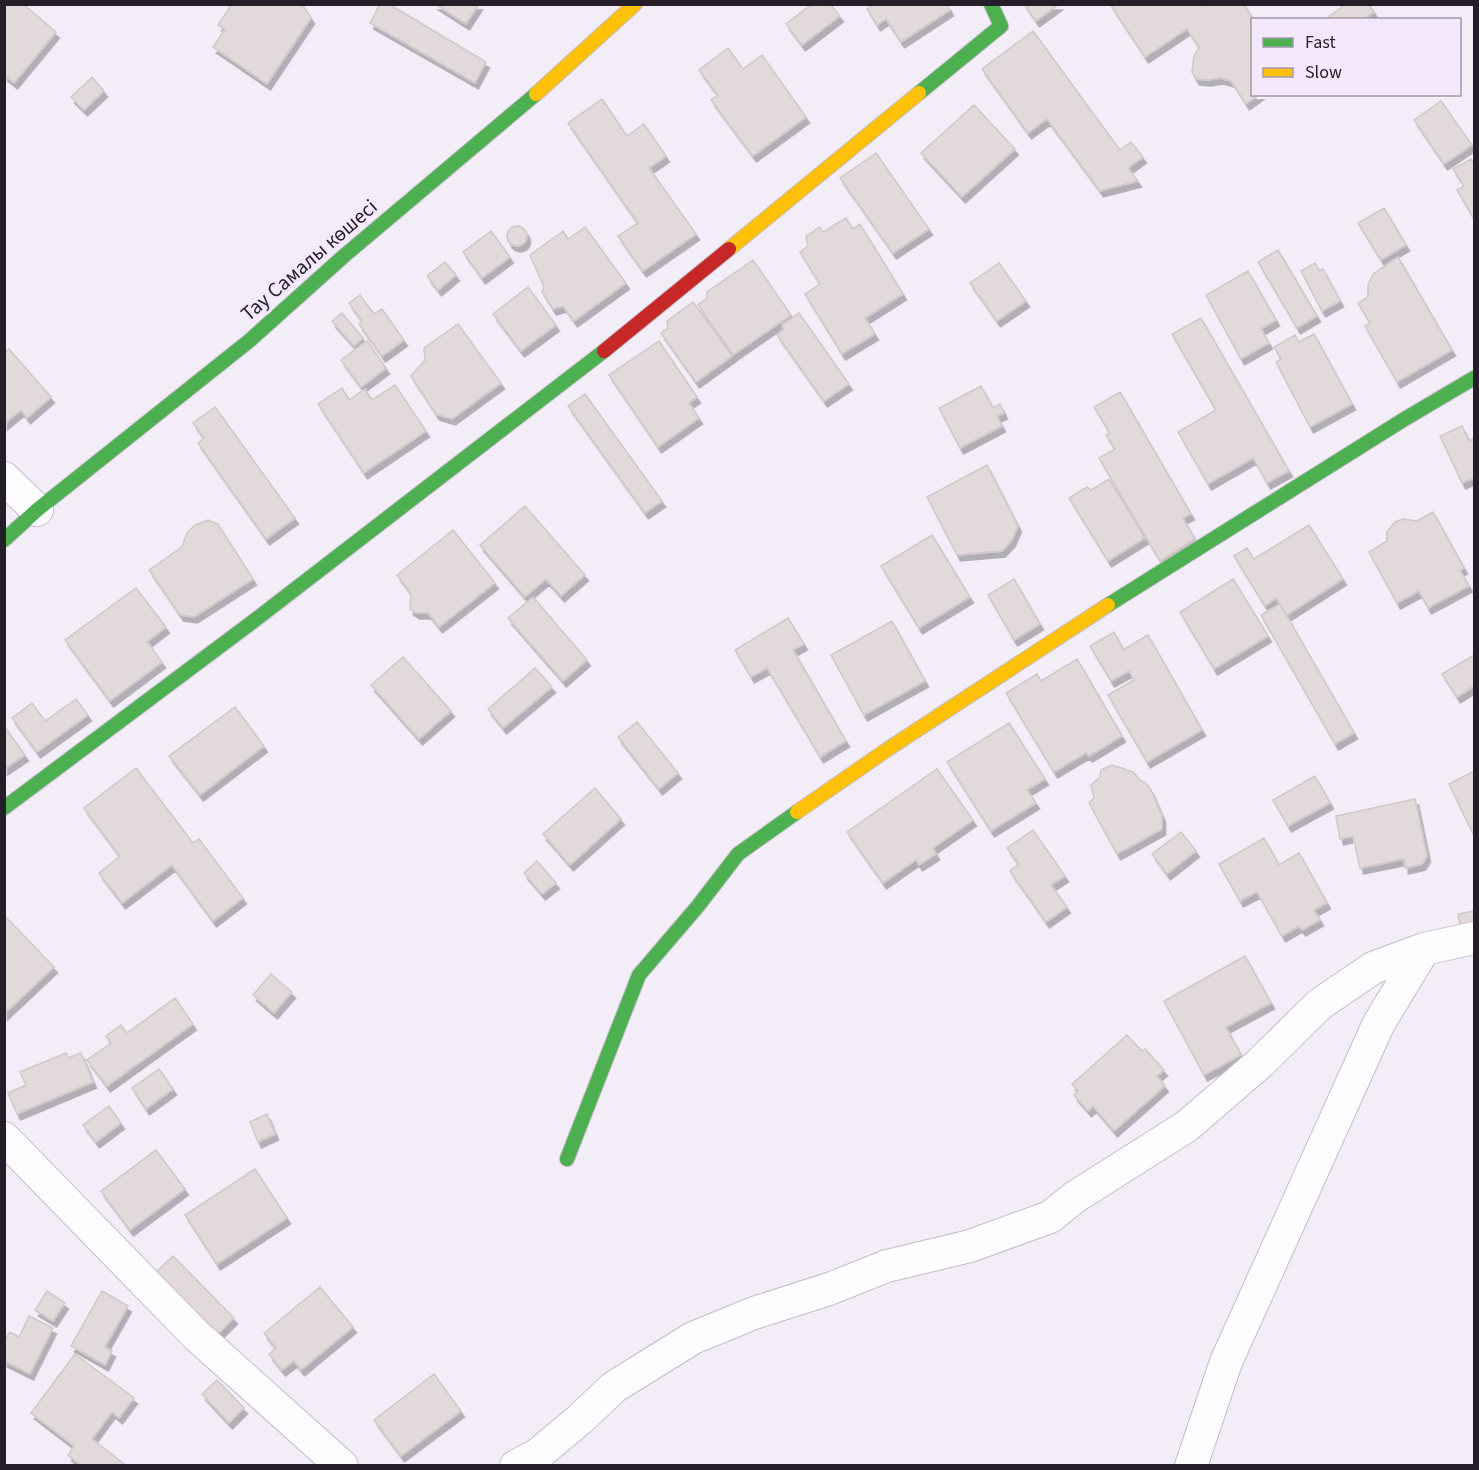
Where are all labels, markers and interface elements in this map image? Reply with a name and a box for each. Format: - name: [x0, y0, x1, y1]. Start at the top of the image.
- legend: [1251, 18, 1461, 96]
- text: Fast: [1305, 30, 1336, 55]
- text: Slow: [1305, 60, 1342, 85]
- street label: Тау Самалы көшесі: [234, 192, 384, 328]

